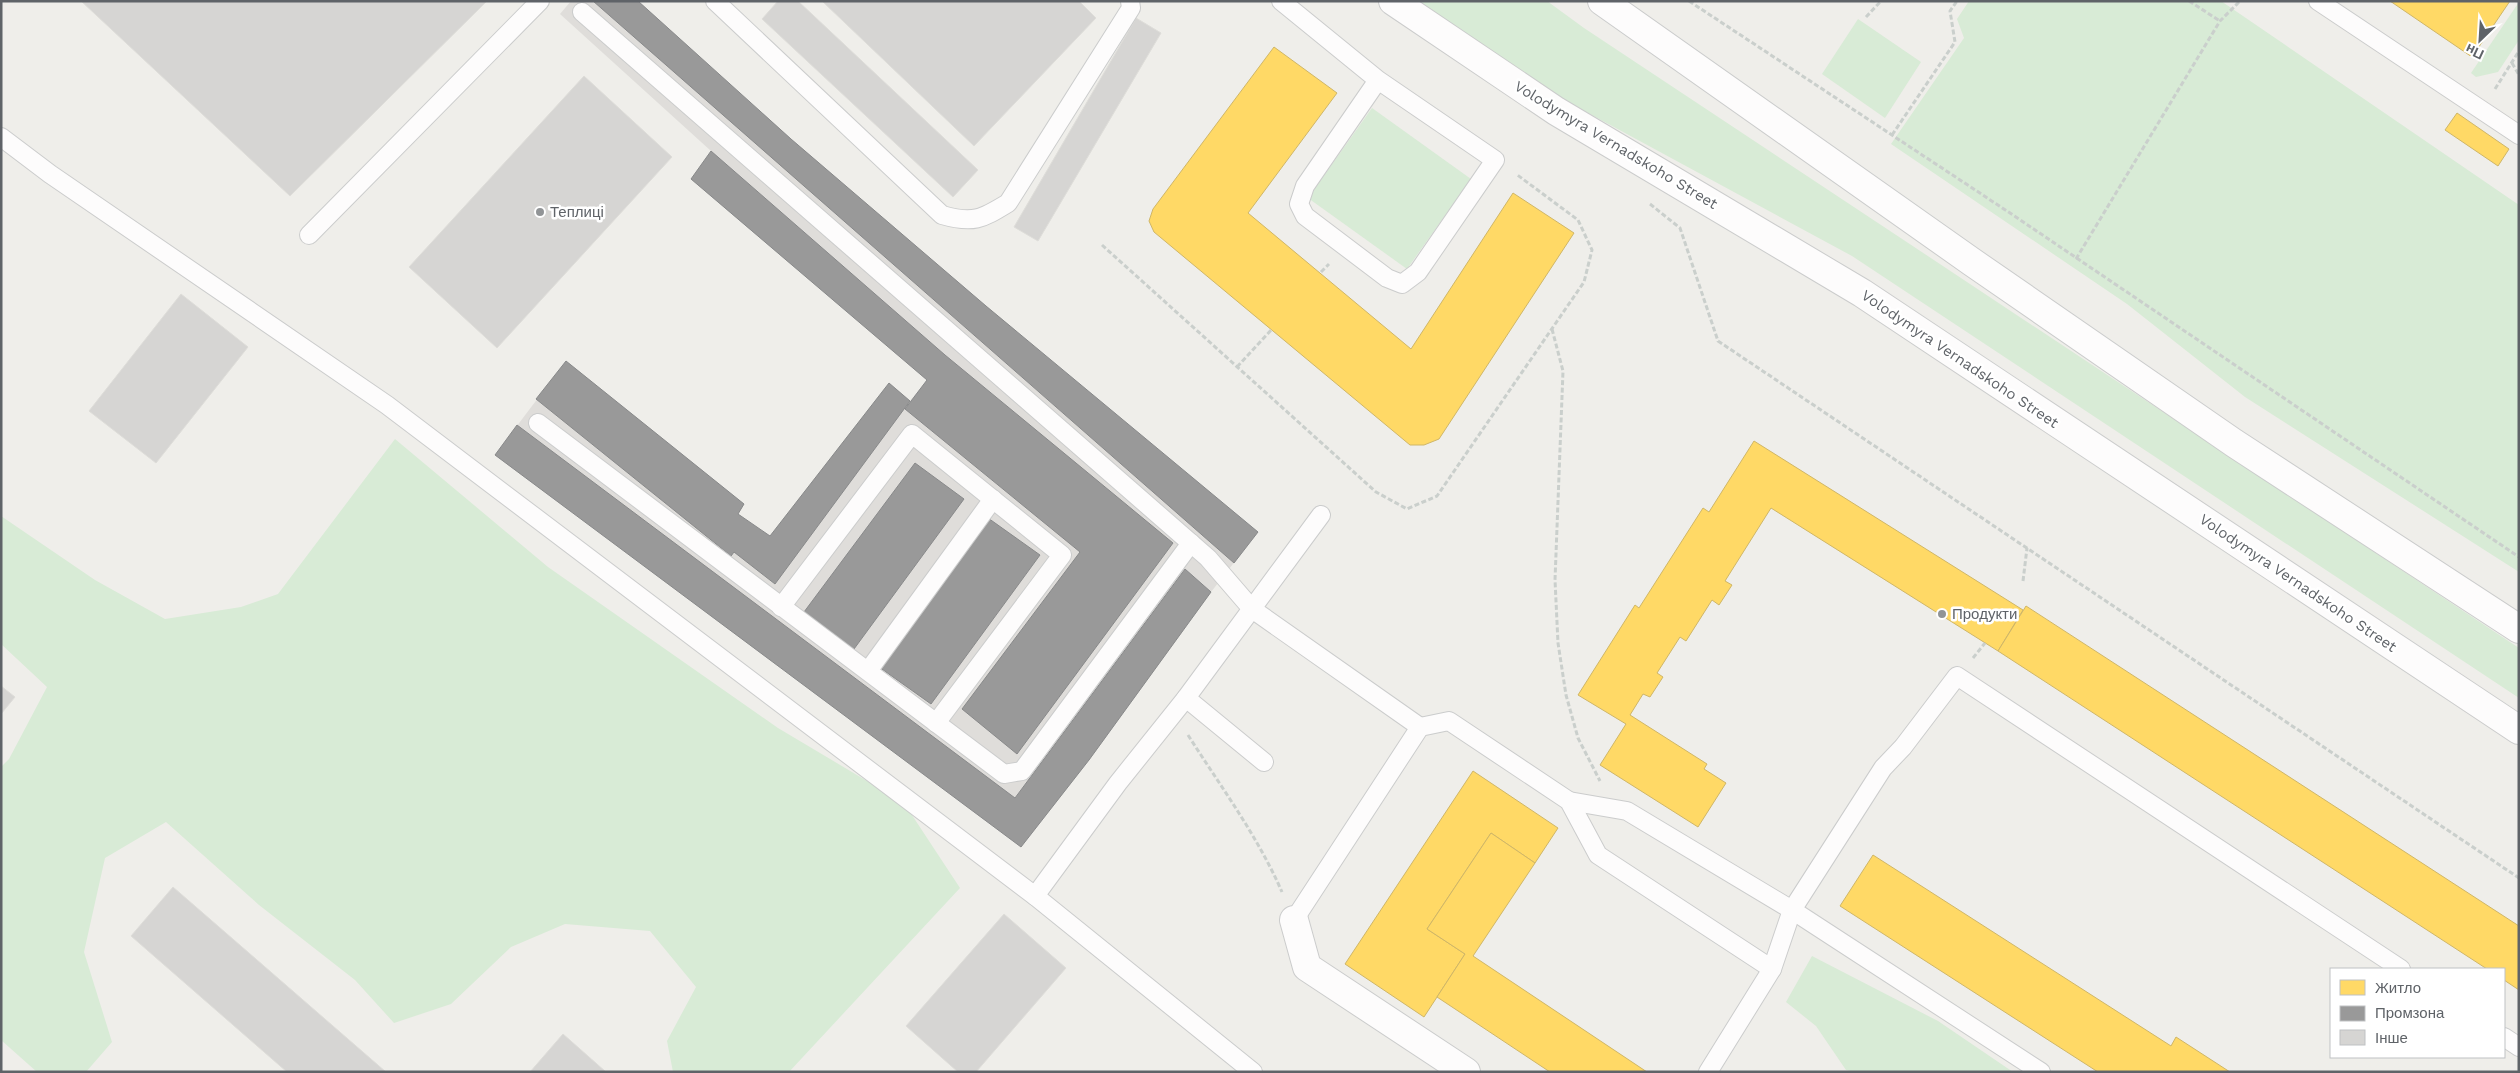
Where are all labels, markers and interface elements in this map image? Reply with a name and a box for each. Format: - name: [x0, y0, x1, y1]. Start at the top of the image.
- north arrow: [2455, 15, 2505, 65]
- text: Пн: [2463, 41, 2486, 63]
- street label: Volodymyra Vernadskoho Street: [1511, 77, 1722, 213]
- place label: Теплиці: [550, 203, 604, 221]
- marker: Теплиці: [534, 206, 546, 218]
- street label: Volodymyra Vernadskoho Street: [1858, 286, 2063, 432]
- street label: Volodymyra Vernadskoho Street: [2196, 510, 2401, 656]
- place label: Продукти: [1952, 605, 2017, 623]
- marker: Продукти: [1936, 608, 1948, 620]
- legend: [2330, 968, 2505, 1058]
- text: Житло: [2375, 979, 2421, 997]
- text: Промзона: [2375, 1004, 2445, 1022]
- text: Інше: [2375, 1029, 2408, 1047]

